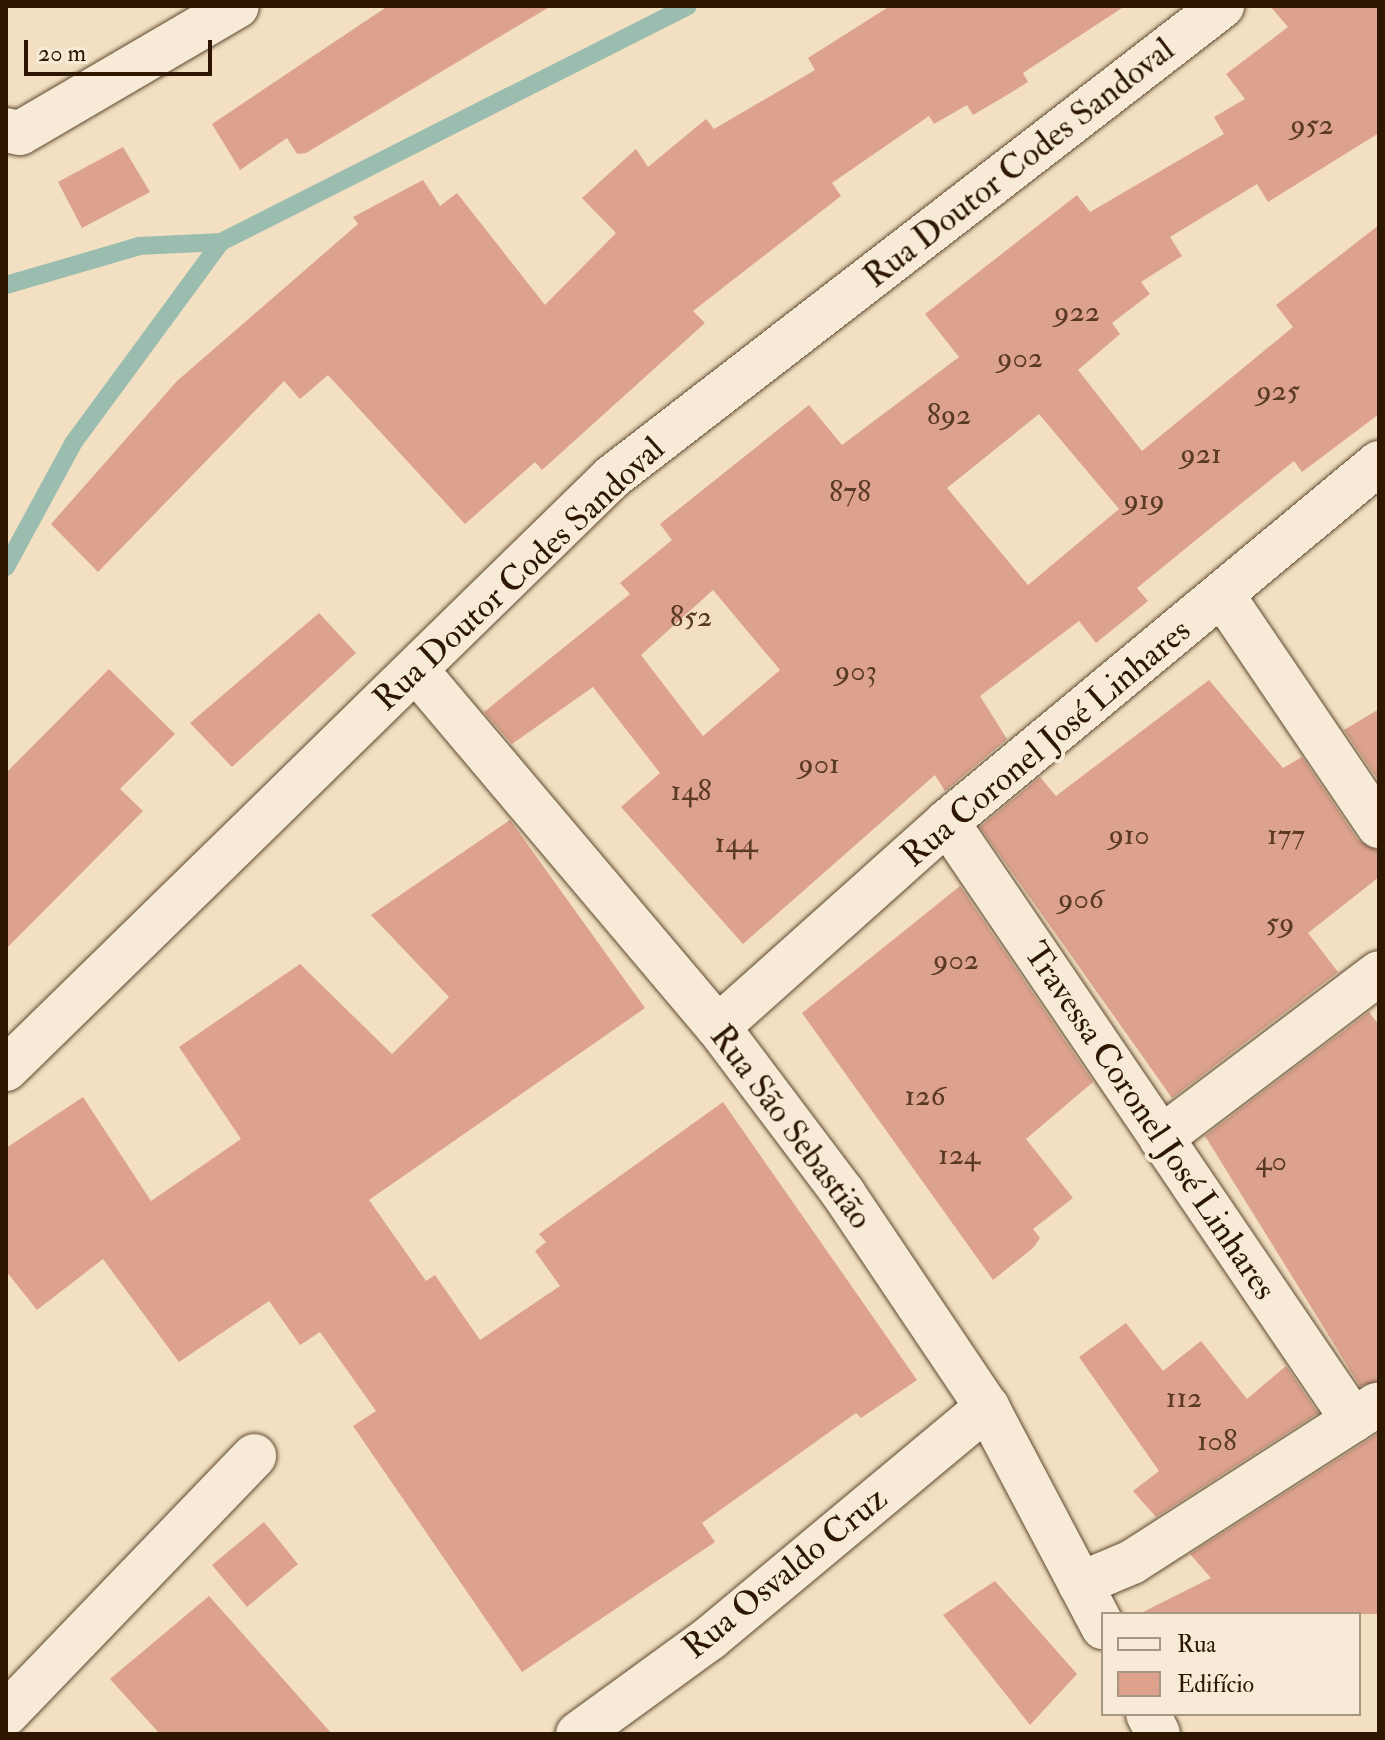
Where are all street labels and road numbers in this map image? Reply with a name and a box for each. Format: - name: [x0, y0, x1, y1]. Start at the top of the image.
- street label: Rua Doutor Codes Sandoval: [856, 29, 1182, 297]
- street label: Rua Doutor Codes Sandoval: [365, 429, 673, 719]
- street label: Rua Coronel José Linhares: [893, 610, 1199, 876]
- street label: Travessa Coronel José Linhares: [1015, 934, 1285, 1308]
- street label: Rua São Sebastião: [701, 1017, 881, 1237]
- street label: Rua Osvaldo Cruz: [675, 1478, 895, 1668]

